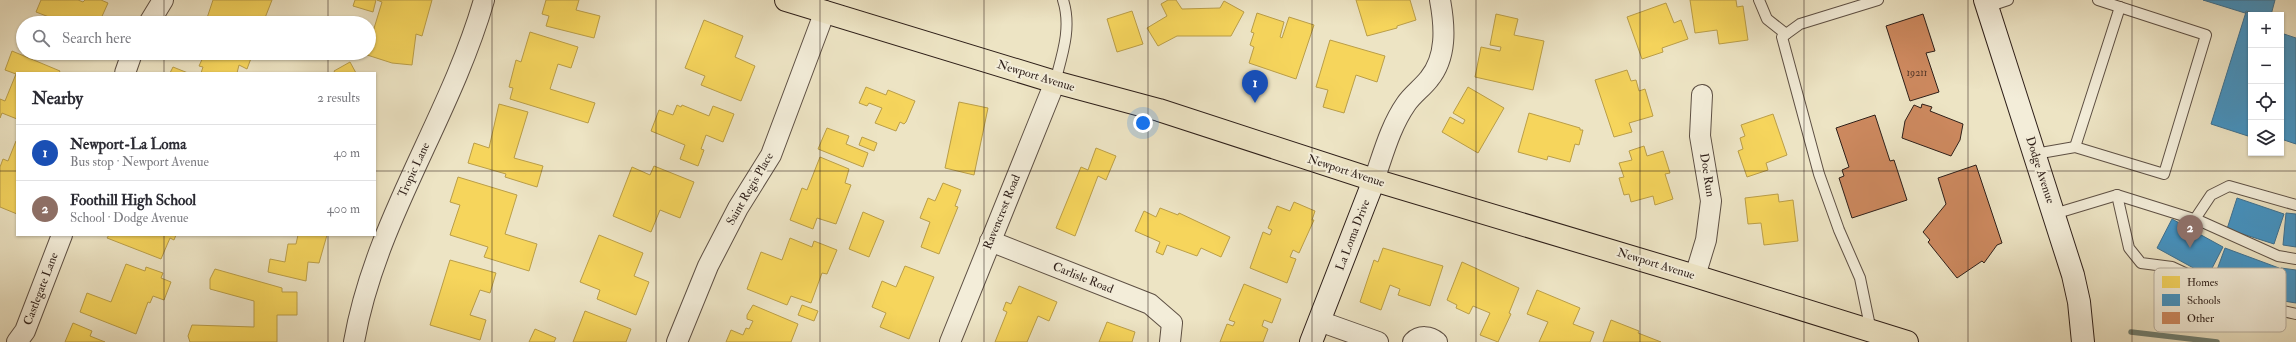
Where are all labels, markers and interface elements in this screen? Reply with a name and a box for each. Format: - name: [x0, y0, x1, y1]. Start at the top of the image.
- map controls: [2248, 12, 2284, 156]
- button: +: [2248, 12, 2284, 48]
- search box: [16, 16, 376, 60]
- icon: search: [30, 27, 52, 49]
- text: Search here: [62, 29, 131, 48]
- button: −: [2248, 48, 2284, 84]
- street label: Newport Avenue: [995, 57, 1077, 95]
- house number: 19211: [1907, 67, 1928, 79]
- pin: 1: [1242, 70, 1268, 103]
- button: locate: [2248, 84, 2284, 120]
- text: Nearby: [32, 88, 83, 109]
- text: 2 results: [317, 90, 360, 106]
- your location: [1133, 113, 1153, 133]
- button: layers: [2248, 120, 2284, 156]
- text: Newport-La Loma: [70, 135, 186, 154]
- street label: Dodge Avenue: [2022, 135, 2058, 205]
- street label: Tropic Lane: [395, 140, 433, 200]
- text: 1: [43, 145, 47, 161]
- text: 40 m: [334, 145, 360, 161]
- street label: Saint Regis Place: [723, 150, 777, 228]
- street label: Newport Avenue: [1305, 151, 1387, 191]
- street label: Doe Run: [1696, 152, 1718, 198]
- text: Bus stop · Newport Avenue: [70, 154, 209, 170]
- street label: Ravencrest Road: [980, 172, 1024, 252]
- text: Foothill High School: [70, 191, 196, 210]
- street label: La Loma Drive: [1333, 197, 1373, 273]
- text: 2: [42, 201, 48, 217]
- text: 400 m: [327, 201, 360, 217]
- text: School · Dodge Avenue: [70, 210, 189, 226]
- pin: 2: [2177, 215, 2203, 248]
- street label: Newport Avenue: [1615, 245, 1697, 283]
- street label: Castlegate Lane: [20, 250, 62, 328]
- street label: Carlisle Road: [1050, 259, 1116, 297]
- legend: [2154, 268, 2286, 332]
- text: Homes: [2187, 276, 2218, 289]
- text: Schools: [2187, 294, 2221, 307]
- text: Other: [2187, 312, 2215, 325]

